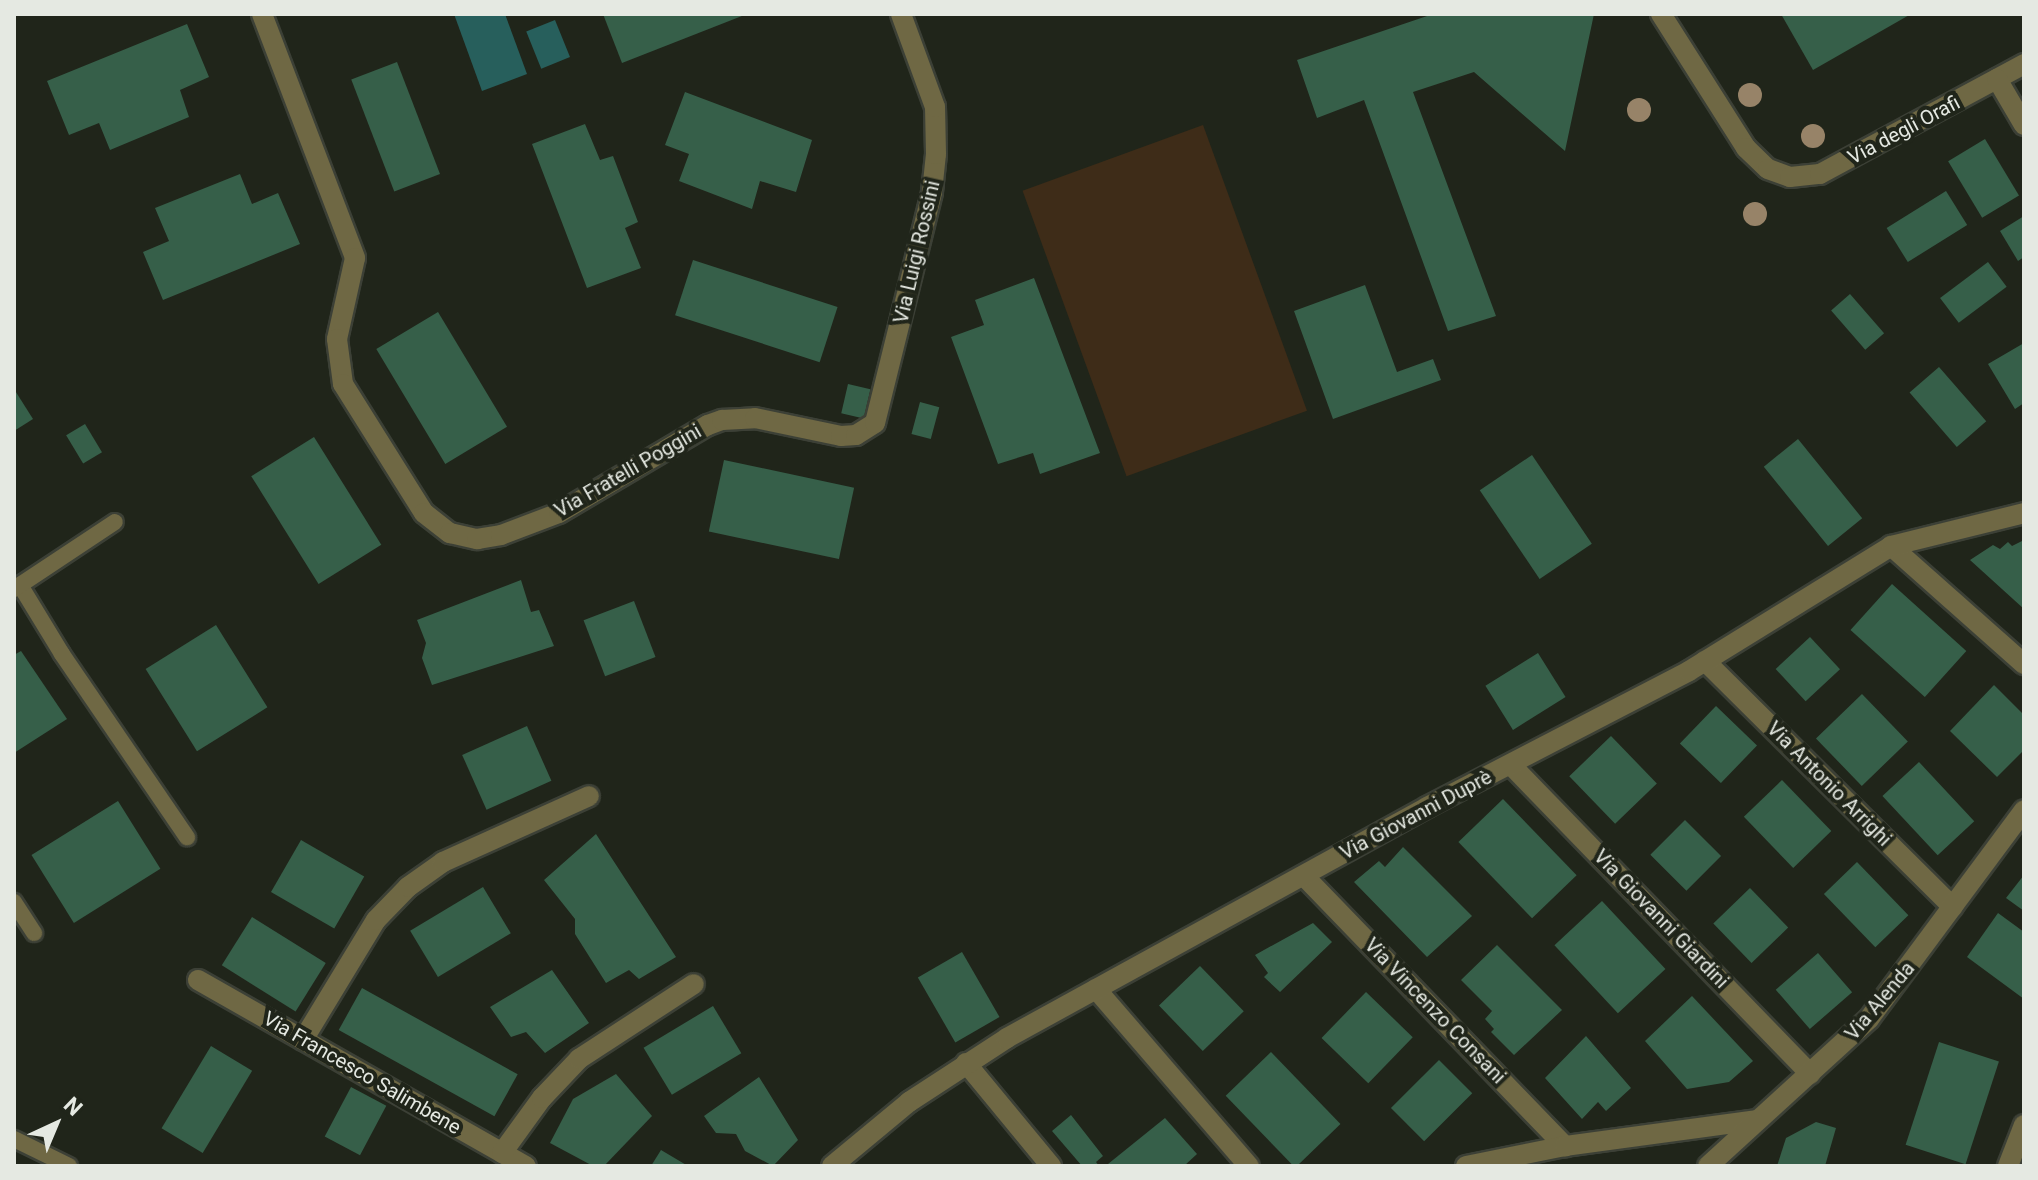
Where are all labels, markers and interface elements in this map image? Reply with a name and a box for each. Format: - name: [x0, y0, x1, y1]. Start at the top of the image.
- street label: Via degli Orafi: [1844, 90, 1964, 170]
- street label: Via Luigi Rossini: [889, 178, 945, 326]
- street label: Via Fratelli Poggini: [550, 419, 706, 523]
- street label: Via Antonio Arrighi: [1762, 717, 1896, 851]
- street label: Via Giovanni Duprè: [1336, 765, 1496, 865]
- street label: Via Giovanni Giardini: [1589, 845, 1733, 993]
- street label: Via Vincenzo Consani: [1359, 933, 1511, 1089]
- street label: Via Alenda: [1840, 957, 1920, 1045]
- street label: Via Francesco Salimbene: [259, 1007, 465, 1139]
- north arrow: [16, 1084, 96, 1164]
- text: N: [59, 1092, 87, 1121]

